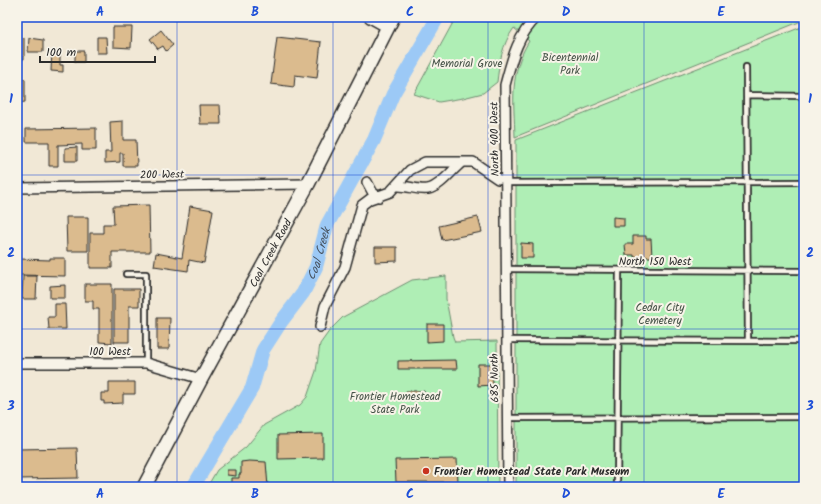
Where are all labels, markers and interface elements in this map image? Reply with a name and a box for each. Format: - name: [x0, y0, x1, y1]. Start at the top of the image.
- text: A: [96, 2, 104, 23]
- text: B: [251, 2, 259, 23]
- text: C: [406, 2, 414, 23]
- text: D: [562, 2, 571, 23]
- text: E: [717, 2, 725, 23]
- scale bar: [40, 38, 155, 64]
- text: 100 m: [46, 43, 77, 62]
- park label: Bicentennial Park: [542, 49, 599, 80]
- park label: Memorial Grove: [432, 55, 502, 73]
- text: 1: [9, 89, 13, 110]
- text: 1: [808, 89, 812, 110]
- street label: North 400 West: [485, 101, 505, 176]
- street label: 200 West: [140, 166, 185, 184]
- street label: Coal Creek Road: [245, 215, 297, 291]
- water label: Coal Creek: [302, 223, 336, 283]
- text: 2: [7, 243, 15, 264]
- text: 2: [806, 243, 814, 264]
- street label: North 150 West: [619, 253, 692, 271]
- park label: Cedar City Cemetery: [636, 299, 685, 330]
- street label: 100 West: [89, 343, 131, 361]
- street label: 685 North: [486, 353, 504, 403]
- park label: Frontier Homestead State Park: [350, 388, 441, 419]
- text: 3: [6, 396, 15, 417]
- text: 3: [805, 396, 814, 417]
- place label: Frontier Homestead State Park Museum: [434, 463, 629, 481]
- marker: Frontier Homestead State Park Museum: [421, 466, 431, 476]
- text: A: [96, 484, 104, 504]
- text: B: [251, 484, 259, 504]
- text: C: [406, 484, 414, 504]
- text: D: [562, 484, 571, 504]
- text: E: [717, 484, 725, 504]

